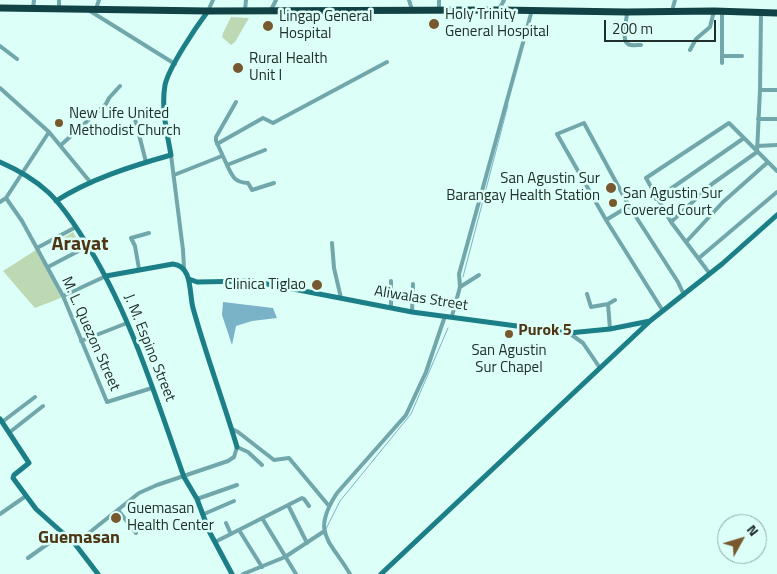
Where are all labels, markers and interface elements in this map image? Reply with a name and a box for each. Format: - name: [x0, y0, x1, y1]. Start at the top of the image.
- place label: Holy Trinity General Hospital: [445, 6, 549, 41]
- place label: Lingap General Hospital: [279, 8, 373, 43]
- scale bar: [607, 10, 720, 42]
- marker: Holy Trinity General Hospital: [427, 17, 441, 31]
- text: 200 m: [612, 17, 653, 40]
- marker: Lingap General Hospital: [261, 19, 275, 33]
- place label: Rural Health Unit I: [249, 50, 328, 85]
- marker: Rural Health Unit I: [231, 61, 245, 75]
- place label: New Life United Methodist Church: [69, 105, 181, 140]
- marker: New Life United Methodist Church: [53, 117, 65, 129]
- place label: San Agustin Sur Barangay Health Station: [446, 170, 600, 205]
- marker: San Agustin Sur Barangay Health Station: [604, 181, 618, 195]
- place label: San Agustin Sur Covered Court: [623, 185, 723, 220]
- marker: San Agustin Sur Covered Court: [607, 197, 619, 209]
- district label: Arayat: [52, 233, 108, 257]
- street label: M. L. Quezon Street: [57, 274, 123, 394]
- place label: Clinica Tiglao: [225, 276, 306, 294]
- marker: Clinica Tiglao: [310, 278, 324, 292]
- street label: Aliwalas Street: [373, 283, 469, 315]
- street label: J. M. Espino Street: [119, 292, 179, 404]
- district label: Purok 5: [518, 321, 572, 341]
- marker: San Agustin Sur Chapel: [503, 328, 515, 340]
- place label: San Agustin Sur Chapel: [471, 342, 547, 377]
- place label: Guemasan Health Center: [127, 500, 214, 535]
- marker: Guemasan Health Center: [109, 511, 123, 525]
- north arrow: [717, 514, 767, 564]
- text: N: [742, 519, 764, 540]
- district label: Guemasan: [38, 528, 120, 550]

